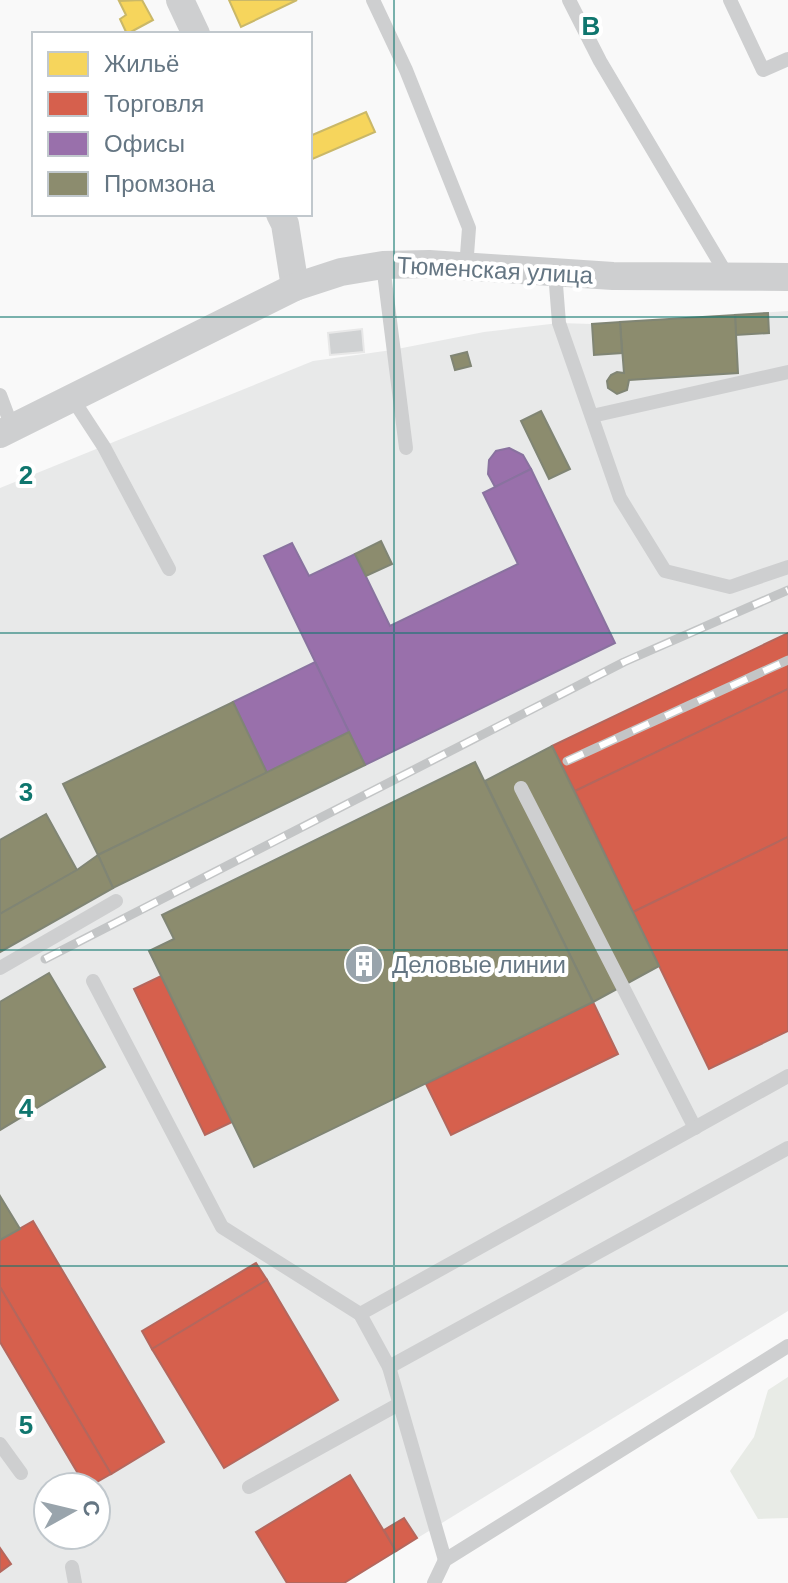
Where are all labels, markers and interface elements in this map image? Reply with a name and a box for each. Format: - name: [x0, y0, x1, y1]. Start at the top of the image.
- text: B: [582, 11, 600, 41]
- legend: [32, 32, 312, 216]
- text: Жильё: [104, 50, 179, 77]
- text: Торговля: [104, 90, 204, 117]
- text: Офисы: [104, 130, 185, 157]
- text: Промзона: [104, 170, 216, 197]
- street label: Тюменская улица: [396, 251, 594, 289]
- text: 2: [19, 460, 33, 490]
- text: 3: [19, 777, 33, 807]
- building icon: Деловые линии: [343, 943, 385, 985]
- place label: Деловые линии: [392, 951, 566, 978]
- text: 4: [19, 1093, 34, 1123]
- text: 5: [19, 1410, 33, 1440]
- north arrow: [32, 1471, 112, 1551]
- text: С: [78, 1499, 105, 1518]

